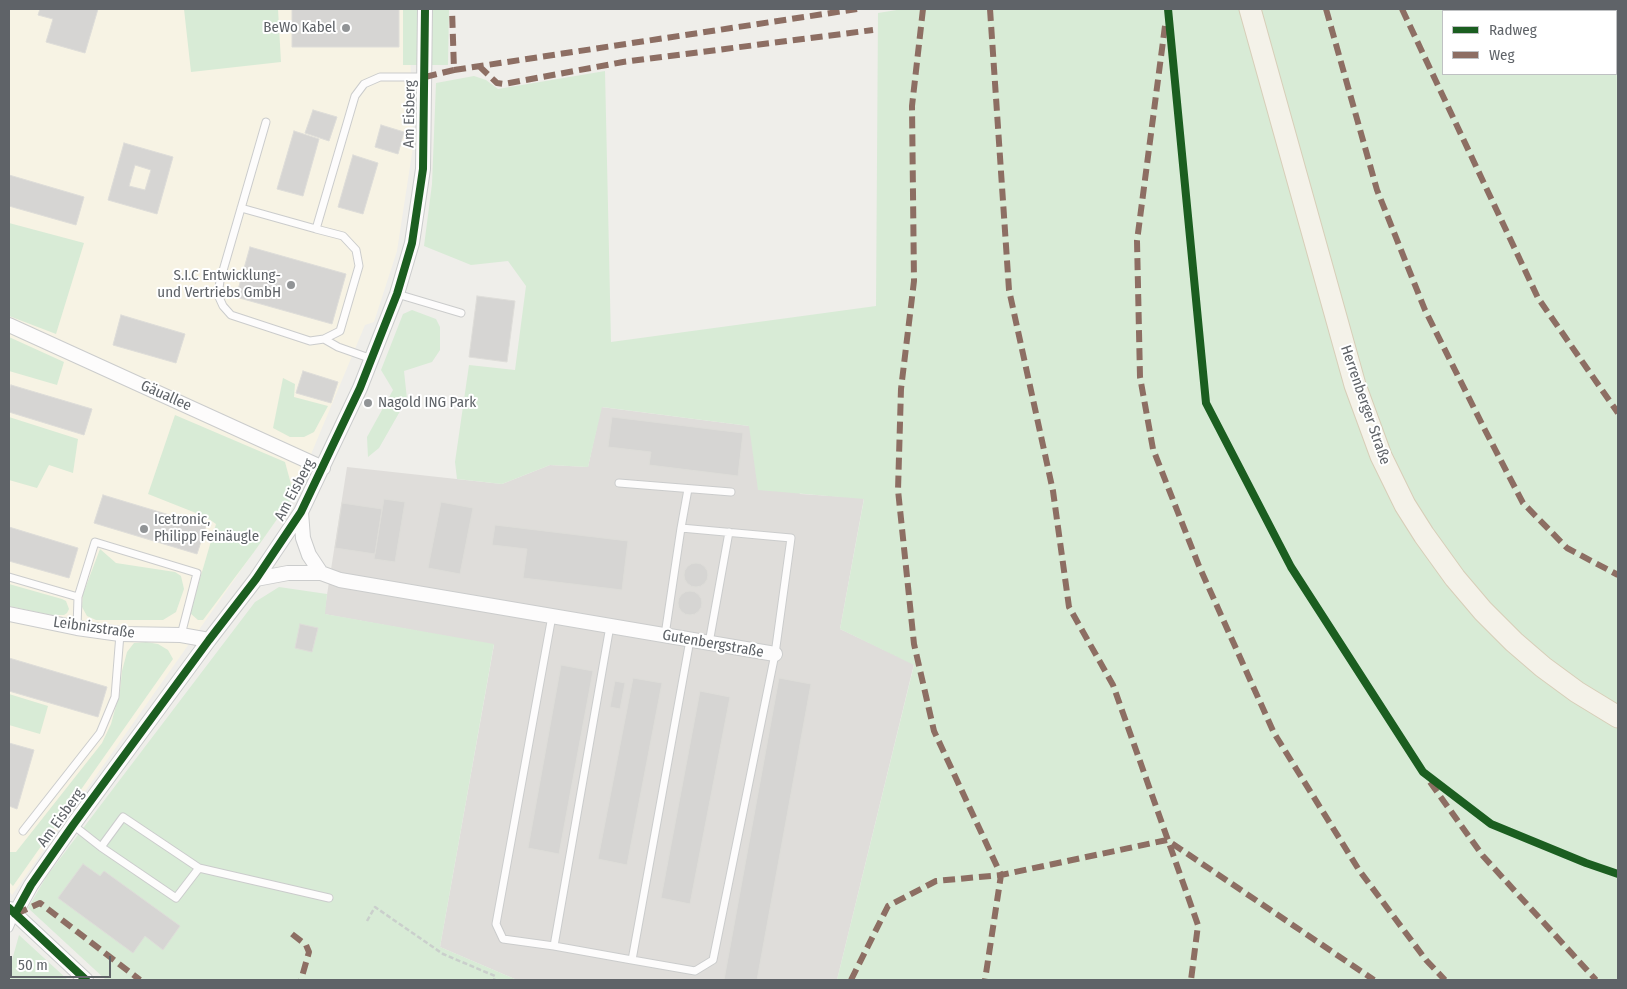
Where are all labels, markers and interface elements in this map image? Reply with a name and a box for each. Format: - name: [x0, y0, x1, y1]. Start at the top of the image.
- legend: [1442, 10, 1617, 75]
- place label: BeWo Kabel: [263, 19, 336, 37]
- text: Radweg: [1489, 21, 1537, 39]
- marker: BeWo Kabel: [340, 22, 352, 34]
- text: Weg: [1489, 46, 1515, 64]
- street label: Am Eisberg: [400, 80, 420, 148]
- place label: S.I.C Entwicklung- und Vertriebs GmbH: [157, 267, 281, 302]
- marker: S.I.C Entwicklung- und Vertriebs GmbH: [285, 279, 297, 291]
- street label: Herrenberger Straße: [1336, 343, 1394, 467]
- street label: Gäuallee: [138, 377, 194, 415]
- place label: Nagold ING Park: [378, 394, 476, 412]
- marker: Nagold ING Park: [362, 397, 374, 409]
- street label: Am Eisberg: [271, 456, 319, 524]
- place label: Icetronic, Philipp Feinäugle: [154, 511, 259, 546]
- marker: Icetronic, Philipp Feinäugle: [138, 523, 150, 535]
- street label: Leibnizstraße: [52, 613, 136, 643]
- street label: Gutenbergstraße: [661, 626, 765, 662]
- street label: Am Eisberg: [34, 785, 88, 851]
- scale bar: [12, 946, 114, 978]
- text: 50 m: [18, 956, 48, 974]

